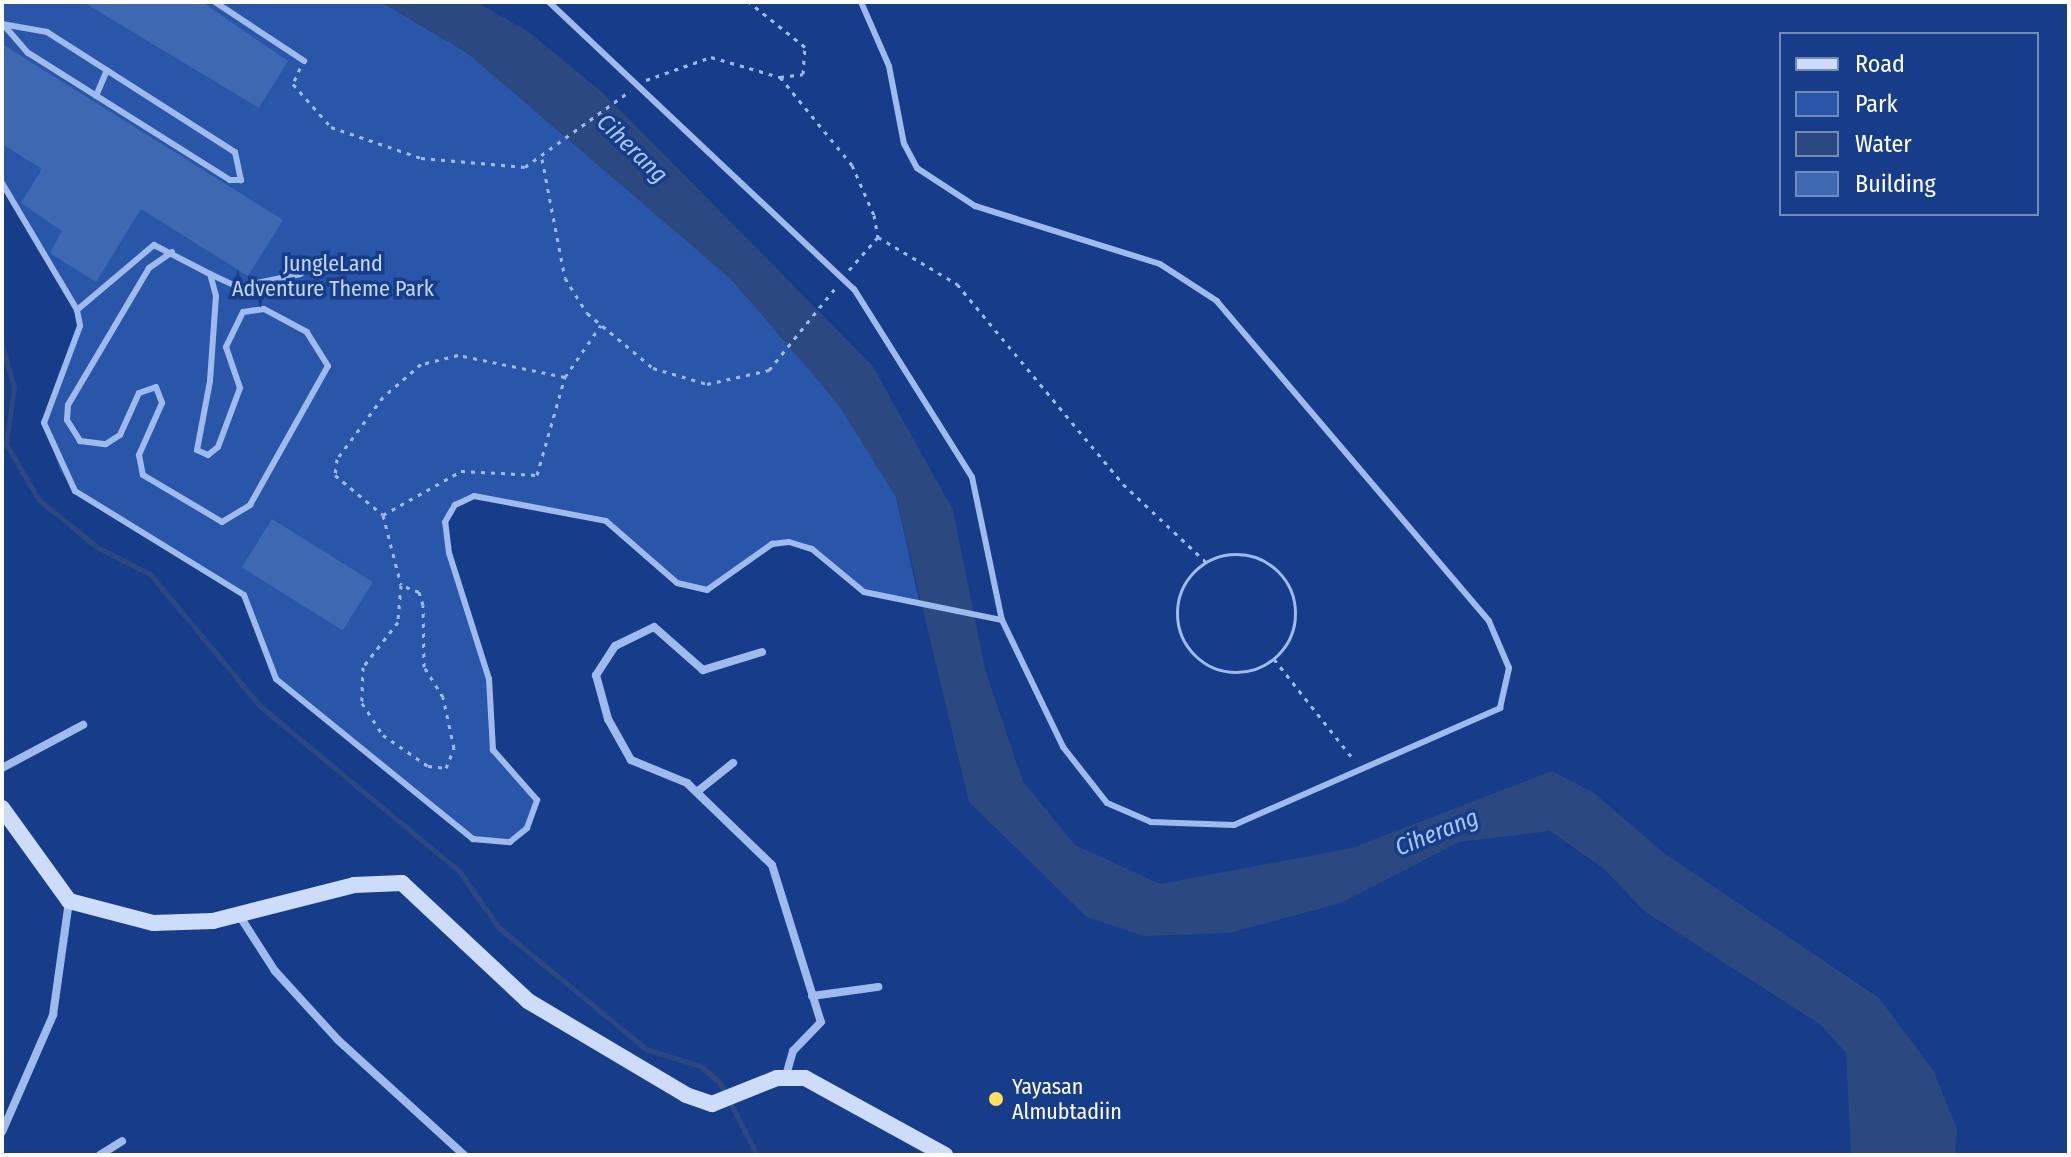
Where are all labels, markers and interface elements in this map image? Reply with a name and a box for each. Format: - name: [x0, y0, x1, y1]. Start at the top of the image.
- legend: [1779, 32, 2039, 216]
- text: Road: [1855, 50, 1905, 78]
- text: Park: [1855, 90, 1898, 118]
- water label: Ciherang: [591, 108, 673, 190]
- text: Water: [1855, 130, 1912, 158]
- text: Building: [1855, 170, 1936, 198]
- park label: JungleLand Adventure Theme Park: [232, 250, 434, 302]
- water label: Ciherang: [1391, 803, 1483, 863]
- place label: Yayasan Almubtadiin: [1012, 1073, 1122, 1124]
- marker: Yayasan Almubtadiin: [987, 1090, 1005, 1108]

